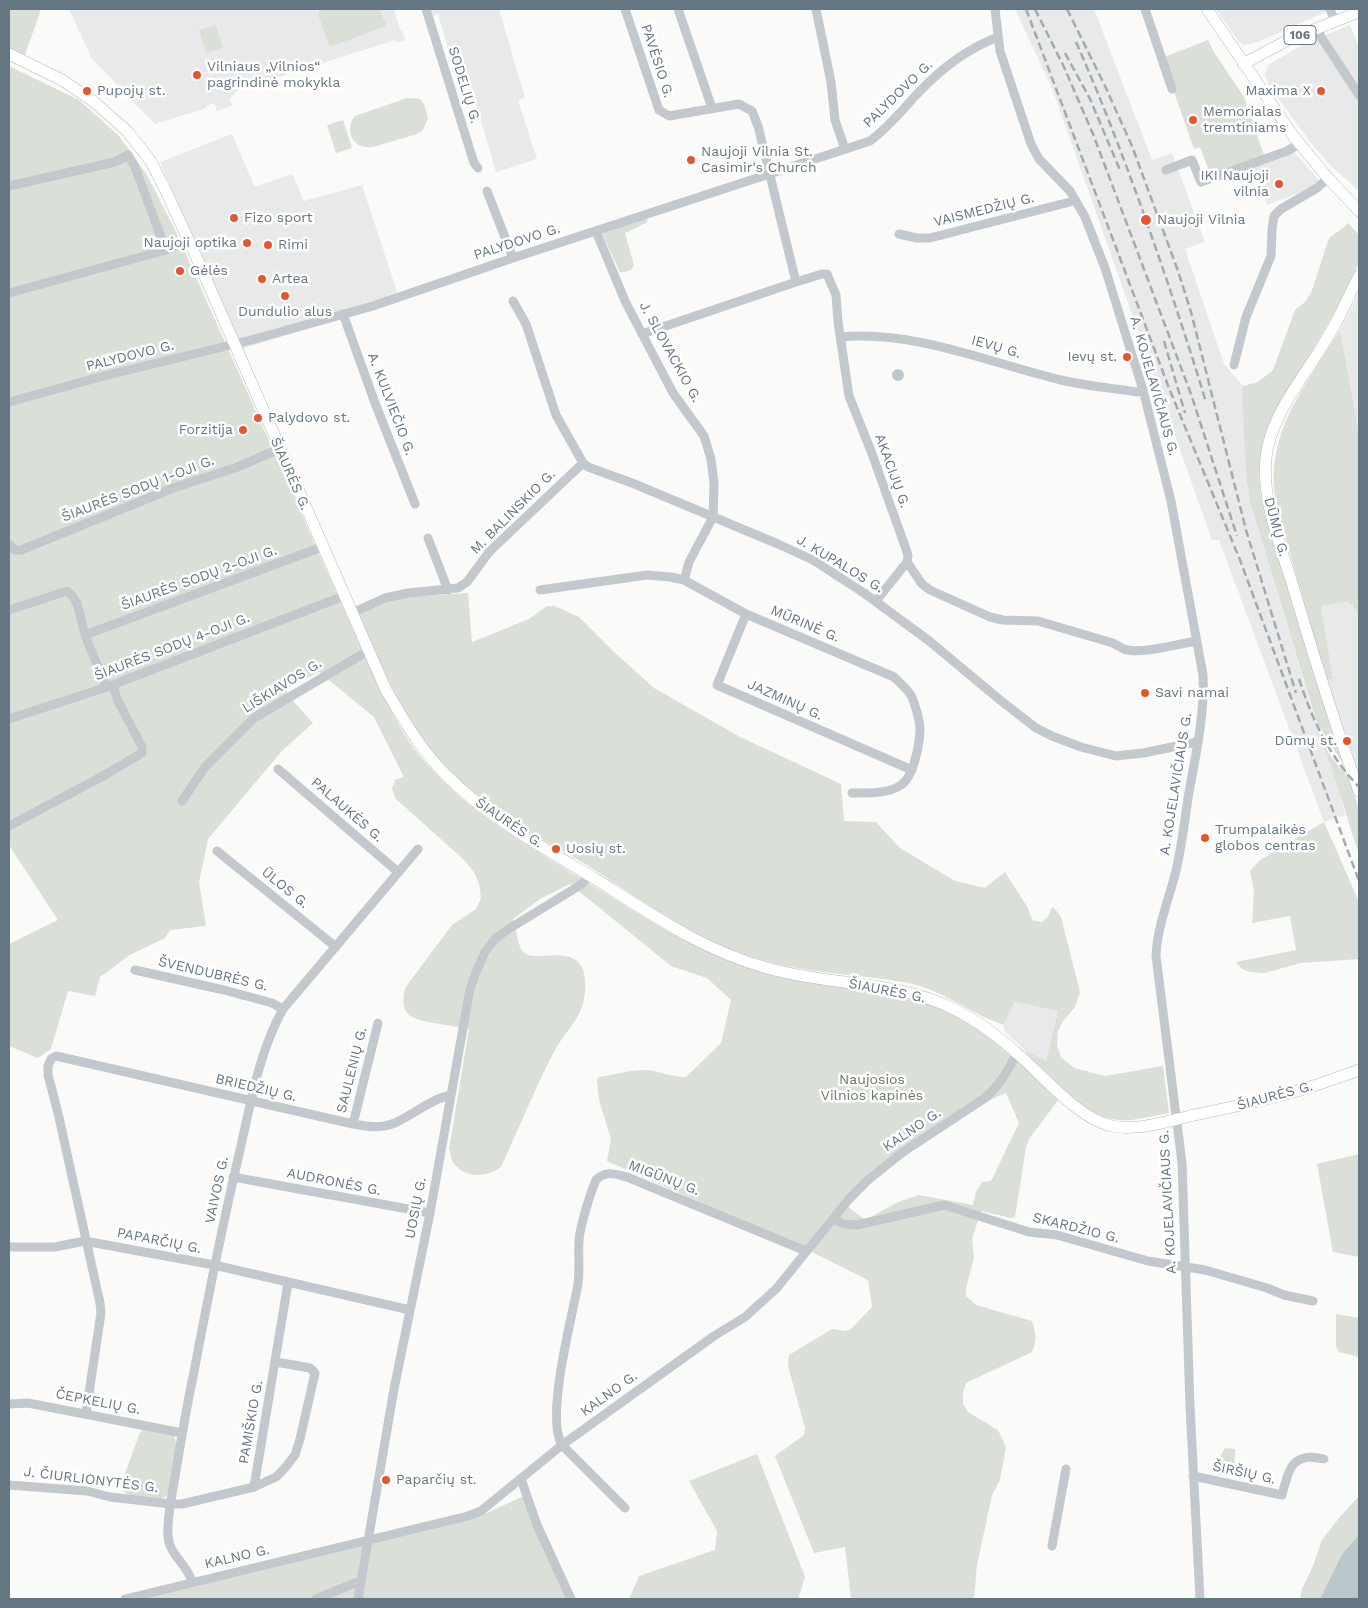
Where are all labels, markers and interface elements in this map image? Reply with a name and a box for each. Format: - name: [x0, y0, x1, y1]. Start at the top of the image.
- street label: PAVĖSIO G.: [637, 22, 677, 100]
- road number: 106: [1284, 26, 1316, 44]
- street label: SODELIŲ G.: [444, 45, 484, 125]
- street label: PALYDOVO G.: [860, 57, 936, 131]
- place label: Vilniaus „Vilnios“ pagrindinė mokykla: [207, 59, 340, 92]
- marker: Vilniaus „Vilnios“ pagrindinė mokykla: [191, 69, 203, 81]
- place label: Pupojų st.: [97, 83, 165, 99]
- place label: Maxima X: [1246, 83, 1311, 99]
- marker: Pupojų st.: [81, 85, 93, 97]
- marker: Maxima X: [1315, 85, 1327, 97]
- place label: Memorialas tremtiniams: [1203, 104, 1286, 136]
- marker: Memorialas tremtiniams: [1187, 114, 1199, 126]
- place label: Naujoji Vilnia St. Casimir's Church: [701, 144, 817, 176]
- marker: Naujoji Vilnia St. Casimir's Church: [685, 154, 697, 166]
- place label: IKI Naujoji vilnia: [1200, 168, 1269, 200]
- marker: IKI Naujoji vilnia: [1273, 178, 1285, 190]
- street label: VAISMEDŽIŲ G.: [932, 189, 1036, 231]
- place label: Fizo sport: [244, 210, 313, 226]
- marker: Fizo sport: [228, 212, 240, 224]
- place label: Naujoji Vilnia: [1157, 212, 1245, 228]
- marker: Naujoji Vilnia: [1139, 213, 1153, 227]
- street label: PALYDOVO G.: [472, 220, 562, 264]
- place label: Naujoji optika: [144, 235, 237, 251]
- marker: Naujoji optika: [241, 237, 253, 249]
- place label: Rimi: [278, 237, 308, 253]
- marker: Rimi: [262, 239, 274, 251]
- place label: Gėlės: [190, 263, 228, 279]
- marker: Gėlės: [174, 265, 186, 277]
- place label: Artea: [272, 271, 308, 287]
- marker: Artea: [256, 273, 268, 285]
- marker: Dundulio alus: [279, 290, 291, 302]
- street label: J. SLOVACKIO G.: [635, 299, 705, 405]
- place label: Dundulio alus: [238, 304, 332, 320]
- street label: A. KOJELAVIČIAUS G.: [1126, 314, 1182, 458]
- street label: IEVŲ G.: [969, 332, 1023, 362]
- street label: PALYDOVO G.: [84, 337, 176, 375]
- place label: Ievų st.: [1067, 349, 1117, 365]
- street label: A. KULVIEČIO G.: [364, 350, 418, 458]
- marker: Ievų st.: [1121, 351, 1133, 363]
- place label: Palydovo st.: [268, 410, 350, 426]
- marker: Palydovo st.: [252, 412, 264, 424]
- place label: Forzitija: [179, 422, 233, 438]
- marker: Forzitija: [237, 424, 249, 436]
- street label: AKACIJŲ G.: [871, 432, 913, 510]
- street label: ŠIAURĖS G.: [267, 435, 313, 513]
- street label: ŠIAURĖS SODŲ 1-OJI G.: [59, 452, 217, 526]
- street label: M. BALINSKIO G.: [467, 466, 559, 558]
- street label: DŪMŲ G.: [1260, 496, 1292, 558]
- street label: J. KUPALOS G.: [793, 531, 887, 597]
- street label: ŠIAURĖS SODŲ 2-OJI G.: [119, 542, 279, 614]
- street label: MŪRINĖ G.: [768, 602, 842, 646]
- street label: ŠIAURĖS SODŲ 4-OJI G.: [92, 610, 252, 684]
- street label: LIŠKIAVOS G.: [239, 655, 325, 717]
- street label: JAZMINŲ G.: [745, 676, 825, 724]
- place label: Savi namai: [1155, 685, 1229, 701]
- marker: Savi namai: [1139, 687, 1151, 699]
- street label: A. KOJELAVIČIAUS G.: [1156, 711, 1196, 857]
- place label: Dūmų st.: [1275, 733, 1337, 749]
- marker: Dūmų st.: [1341, 735, 1353, 747]
- street label: PALAUKĖS G.: [308, 774, 386, 846]
- street label: ŠIAURĖS G.: [472, 794, 546, 852]
- place label: Trumpalaikės globos centras: [1215, 822, 1316, 854]
- marker: Trumpalaikės globos centras: [1199, 832, 1211, 844]
- place label: Uosių st.: [566, 841, 626, 857]
- marker: Uosių st.: [550, 843, 562, 855]
- street label: ŪLOS G.: [258, 864, 312, 912]
- street label: ŠVENDUBRĖS G.: [157, 953, 269, 995]
- street label: ŠIAURĖS G.: [847, 975, 927, 1007]
- street label: SAULENIŲ G.: [333, 1025, 371, 1115]
- street label: BRIEDŽIŲ G.: [214, 1070, 298, 1106]
- park label: Naujosios Vilnios kapinės: [821, 1072, 923, 1104]
- street label: ŠIAURĖS G.: [1235, 1078, 1315, 1114]
- street label: KALNO G.: [880, 1105, 944, 1155]
- street label: A. KOJELAVIČIAUS G.: [1156, 1130, 1180, 1274]
- street label: VAIVOS G.: [202, 1155, 232, 1225]
- street label: MIGŪNŲ G.: [626, 1157, 702, 1199]
- street label: AUDRONĖS G.: [286, 1165, 382, 1199]
- street label: UOSIŲ G.: [402, 1176, 430, 1240]
- street label: SKARDŽIO G.: [1031, 1209, 1121, 1247]
- street label: PAPARČIŲ G.: [115, 1225, 203, 1257]
- street label: KALNO G.: [577, 1368, 641, 1420]
- street label: PAMIŠKIO G.: [235, 1379, 267, 1465]
- street label: ČEPKELIŲ G.: [54, 1386, 142, 1418]
- street label: ŠIRŠIŲ G.: [1211, 1458, 1277, 1488]
- street label: J. ČIURLIONYTĖS G.: [23, 1463, 159, 1497]
- place label: Paparčių st.: [396, 1472, 477, 1488]
- marker: Paparčių st.: [380, 1474, 392, 1486]
- street label: KALNO G.: [203, 1541, 271, 1573]

